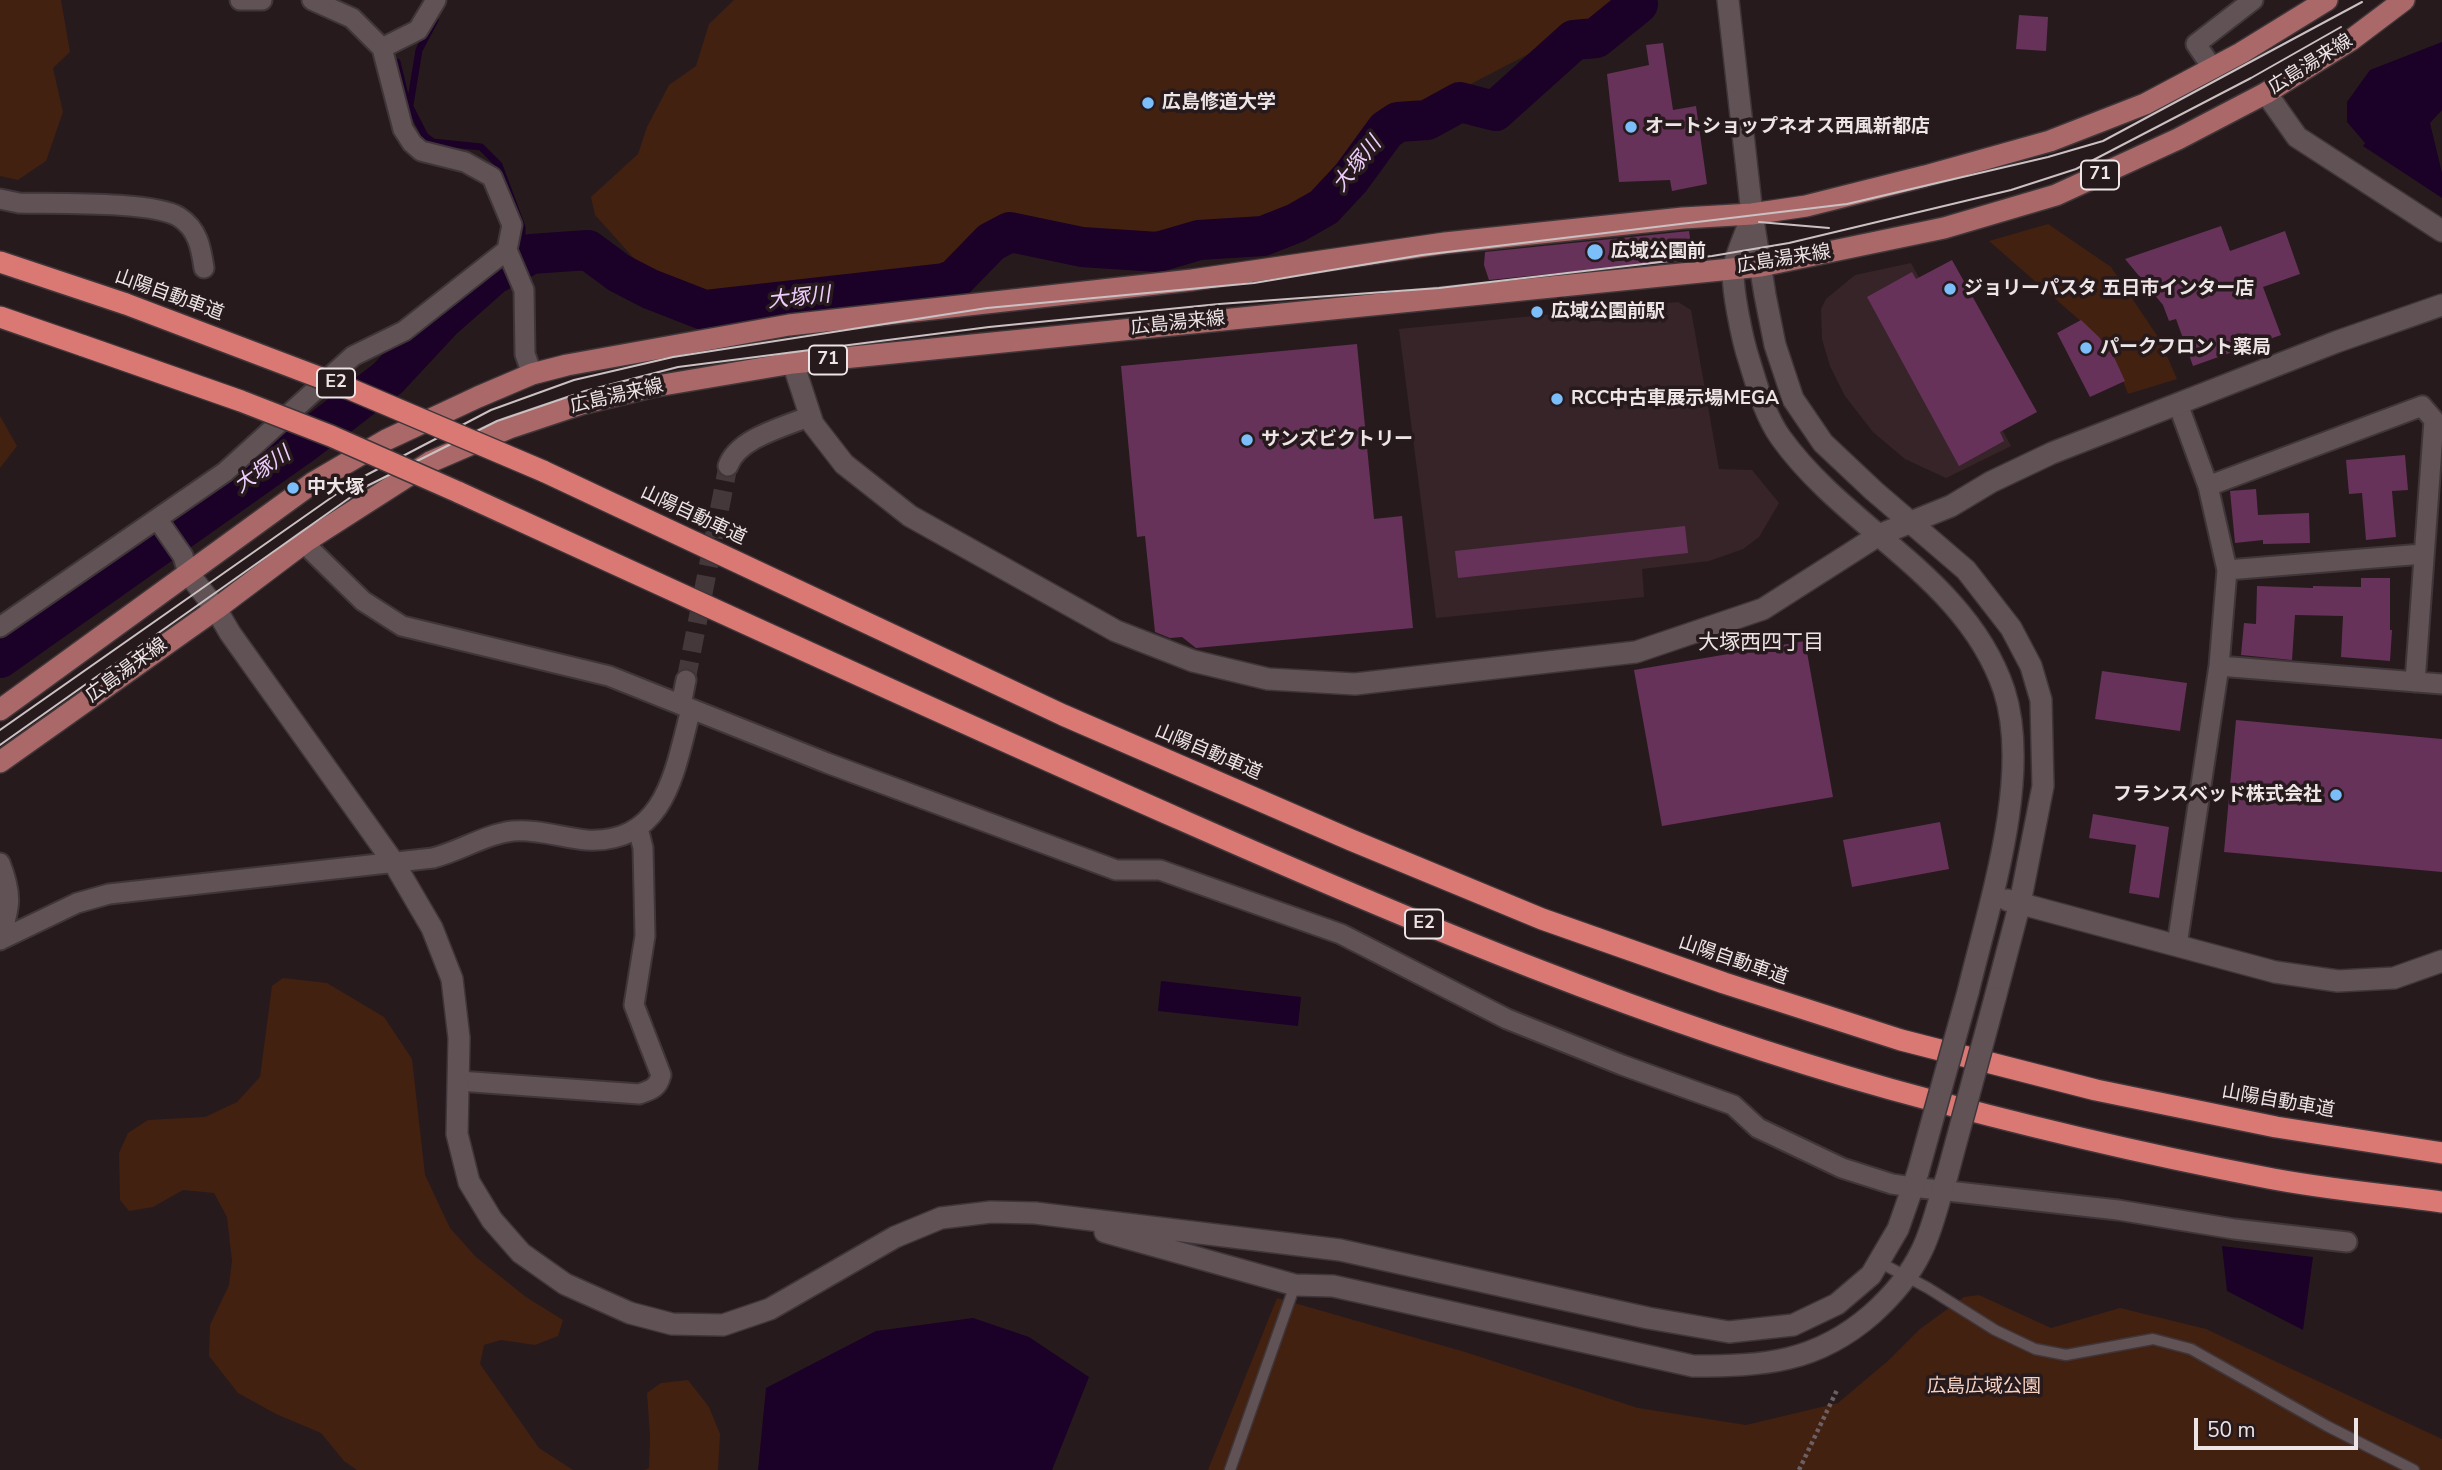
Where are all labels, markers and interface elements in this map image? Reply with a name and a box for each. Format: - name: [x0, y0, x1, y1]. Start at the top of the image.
- street label: 広島湯来線: [2265, 30, 2357, 100]
- place label: 広島修道大学: [1162, 92, 1276, 114]
- marker: 広島修道大学: [1140, 95, 1156, 111]
- place label: オートショップネオス西風新都店: [1645, 116, 1930, 138]
- marker: オートショップネオス西風新都店: [1623, 119, 1639, 135]
- water label: 大塚川: [1328, 133, 1388, 197]
- road number: 71: [2081, 160, 2119, 190]
- place label: 広域公園前: [1611, 241, 1706, 263]
- street label: 広島湯来線: [1735, 241, 1833, 279]
- marker: 広域公園前: [1585, 242, 1605, 262]
- street label: 山陽自動車道: [112, 266, 226, 326]
- place label: ジョリーパスタ 五日市インター店: [1964, 278, 2254, 300]
- marker: ジョリーパスタ 五日市インター店: [1942, 281, 1958, 297]
- water label: 大塚川: [766, 283, 832, 315]
- place label: 広域公園前駅: [1551, 301, 1665, 323]
- marker: 広域公園前駅: [1529, 304, 1545, 320]
- street label: 広島湯来線: [1130, 308, 1226, 340]
- place label: パークフロント薬局: [2100, 337, 2271, 359]
- marker: パークフロント薬局: [2078, 340, 2094, 356]
- road number: 71: [809, 346, 847, 374]
- road number: E2: [317, 368, 355, 398]
- street label: 広島湯来線: [568, 375, 666, 419]
- place label: RCC中古車展示場MEGA: [1571, 388, 1779, 410]
- marker: RCC中古車展示場MEGA: [1549, 391, 1565, 407]
- place label: サンズビクトリー: [1261, 429, 1413, 451]
- marker: サンズビクトリー: [1239, 432, 1255, 448]
- water label: 大塚川: [230, 443, 296, 499]
- place label: 中大塚: [307, 477, 364, 499]
- marker: 中大塚: [285, 480, 301, 496]
- street label: 山陽自動車道: [637, 482, 749, 550]
- district label: 大塚西四丁目: [1698, 631, 1824, 657]
- street label: 広島湯来線: [82, 634, 172, 708]
- street label: 山陽自動車道: [1151, 720, 1265, 786]
- place label: フランスベッド株式会社: [2113, 784, 2322, 806]
- marker: フランスベッド株式会社: [2328, 787, 2344, 803]
- road number: E2: [1405, 909, 1443, 939]
- street label: 山陽自動車道: [1675, 932, 1791, 990]
- street label: 山陽自動車道: [2220, 1081, 2336, 1123]
- park label: 広島広域公園: [1927, 1376, 2041, 1398]
- scale bar: [2197, 1404, 2362, 1448]
- text: 50 m: [2207, 1416, 2256, 1444]

